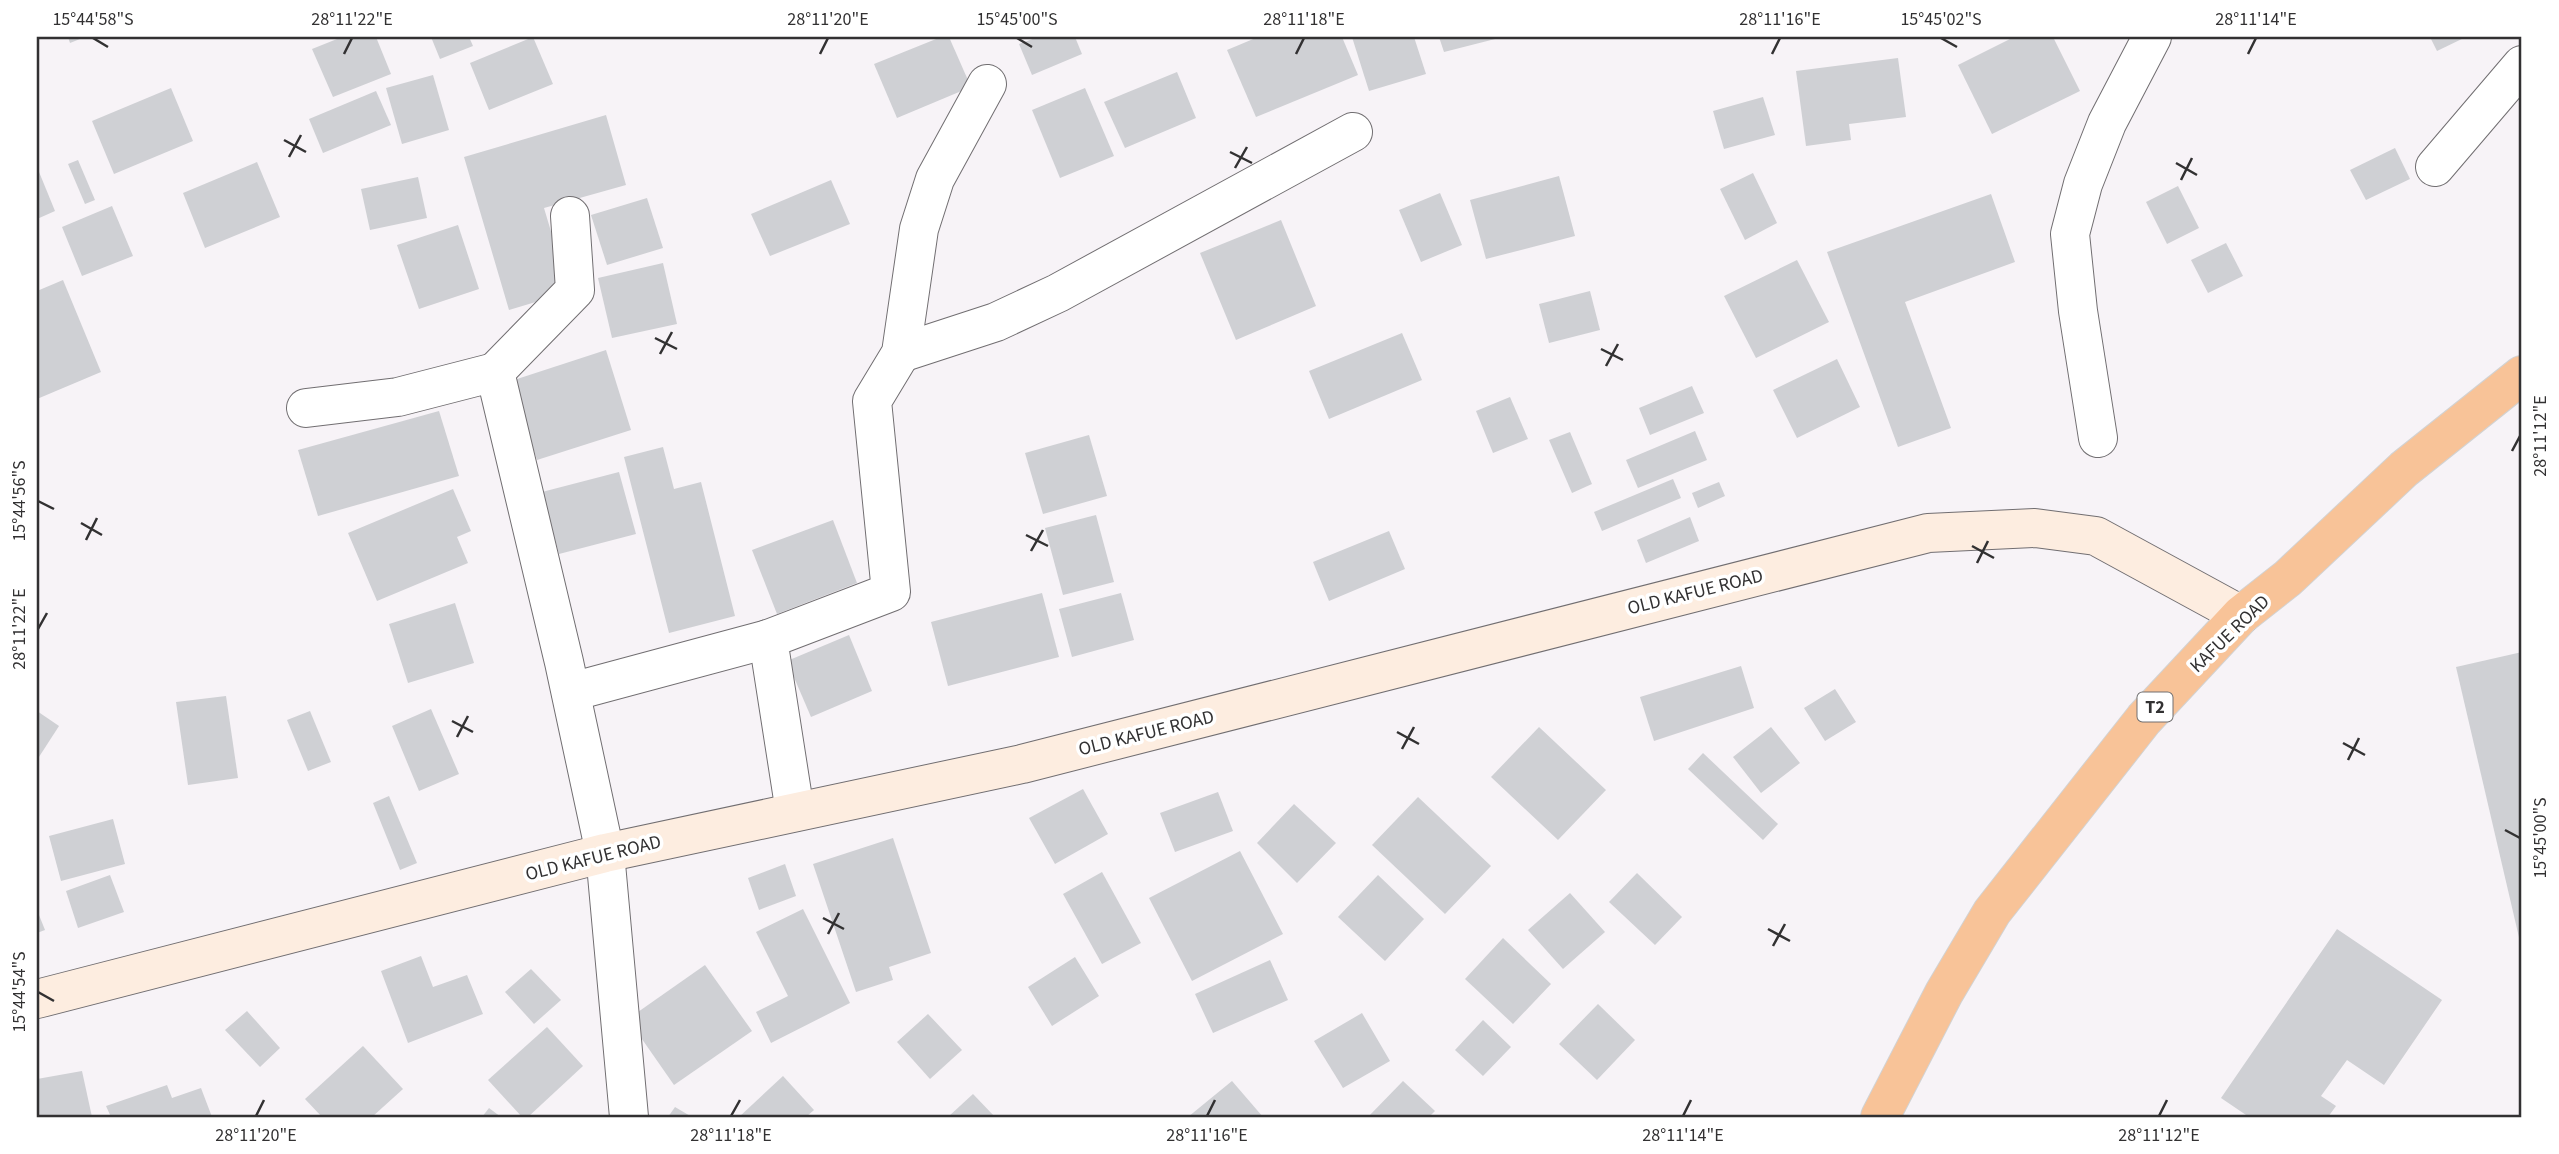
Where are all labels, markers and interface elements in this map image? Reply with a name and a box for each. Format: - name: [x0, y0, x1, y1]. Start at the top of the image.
- text: 15°44'58"S: [52, 7, 134, 32]
- text: 28°11'22"E: [311, 7, 393, 32]
- text: 28°11'20"E: [787, 7, 869, 32]
- text: 15°45'00"S: [976, 7, 1058, 32]
- text: 28°11'18"E: [1263, 7, 1345, 32]
- text: 28°11'16"E: [1739, 7, 1821, 32]
- text: 15°45'02"S: [1900, 7, 1982, 32]
- text: 28°11'14"E: [2215, 7, 2297, 32]
- text: 28°11'12"E: [2528, 395, 2553, 477]
- text: 15°44'56"S: [7, 460, 32, 542]
- street label: OLD KAFUE ROAD: [1625, 563, 1766, 622]
- text: 28°11'22"E: [7, 588, 32, 670]
- street label: KAFUE ROAD: [2184, 589, 2276, 679]
- road number: T2: [2138, 692, 2172, 722]
- street label: OLD KAFUE ROAD: [1076, 704, 1217, 763]
- text: 15°45'00"S: [2528, 797, 2553, 879]
- street label: OLD KAFUE ROAD: [523, 829, 664, 888]
- text: 15°44'54"S: [7, 951, 32, 1033]
- text: 28°11'20"E: [215, 1123, 297, 1148]
- text: 28°11'18"E: [690, 1123, 772, 1148]
- text: 28°11'16"E: [1166, 1123, 1248, 1148]
- text: 28°11'14"E: [1642, 1123, 1724, 1148]
- text: 28°11'12"E: [2118, 1123, 2200, 1148]

